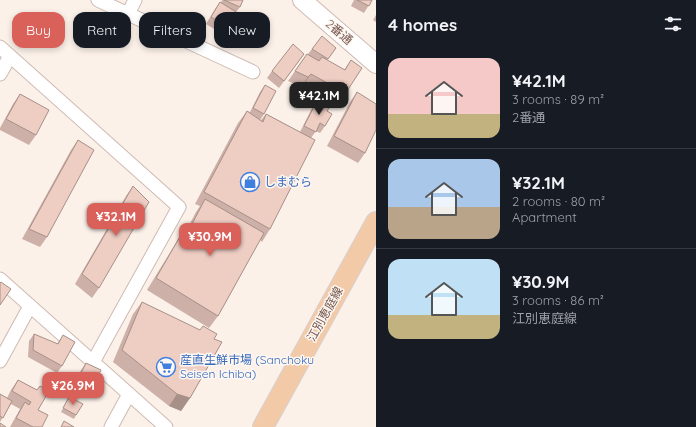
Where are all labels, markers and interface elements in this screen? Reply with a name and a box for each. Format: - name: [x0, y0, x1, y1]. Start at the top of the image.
- chip: Buy: [12, 12, 65, 48]
- chip: Rent: [73, 12, 131, 48]
- chip: Filters: [139, 12, 206, 48]
- chip: New: [214, 12, 270, 48]
- icon: filters: [662, 13, 684, 35]
- text: 4 homes: [388, 14, 457, 35]
- street label: 2番通: [323, 16, 356, 47]
- text: ¥42.1M: [512, 70, 566, 91]
- icon: home: [420, 74, 468, 122]
- pin: ¥42.1M: [286, 82, 352, 116]
- text: ¥42.1M: [298, 87, 340, 103]
- text: 3 rooms · 89 m²: [512, 91, 604, 107]
- text: 2番通: [512, 109, 545, 125]
- shop icon: しまむら: [239, 171, 261, 193]
- text: ¥32.1M: [512, 172, 565, 193]
- place label: しまむら: [264, 174, 312, 189]
- icon: home: [420, 175, 468, 223]
- text: 2 rooms · 80 m²: [512, 193, 605, 209]
- pin: ¥32.1M: [83, 203, 149, 237]
- text: ¥32.1M: [96, 208, 136, 224]
- text: Apartment: [512, 209, 577, 225]
- pin: ¥30.9M: [177, 223, 243, 257]
- text: ¥30.9M: [188, 228, 232, 244]
- text: ¥30.9M: [512, 271, 570, 292]
- icon: home: [420, 275, 468, 323]
- street label: 江別恵庭線: [303, 284, 346, 344]
- text: 3 rooms · 86 m²: [512, 292, 604, 308]
- text: 江別恵庭線: [512, 310, 577, 326]
- place label: 産直生鮮市場 (Sanchoku Seisen Ichiba): [180, 352, 314, 381]
- supermarket icon: 産直生鮮市場 (Sanchoku Seisen Ichiba): [155, 356, 177, 378]
- pin: ¥26.9M: [40, 372, 106, 406]
- text: ¥26.9M: [51, 377, 95, 393]

